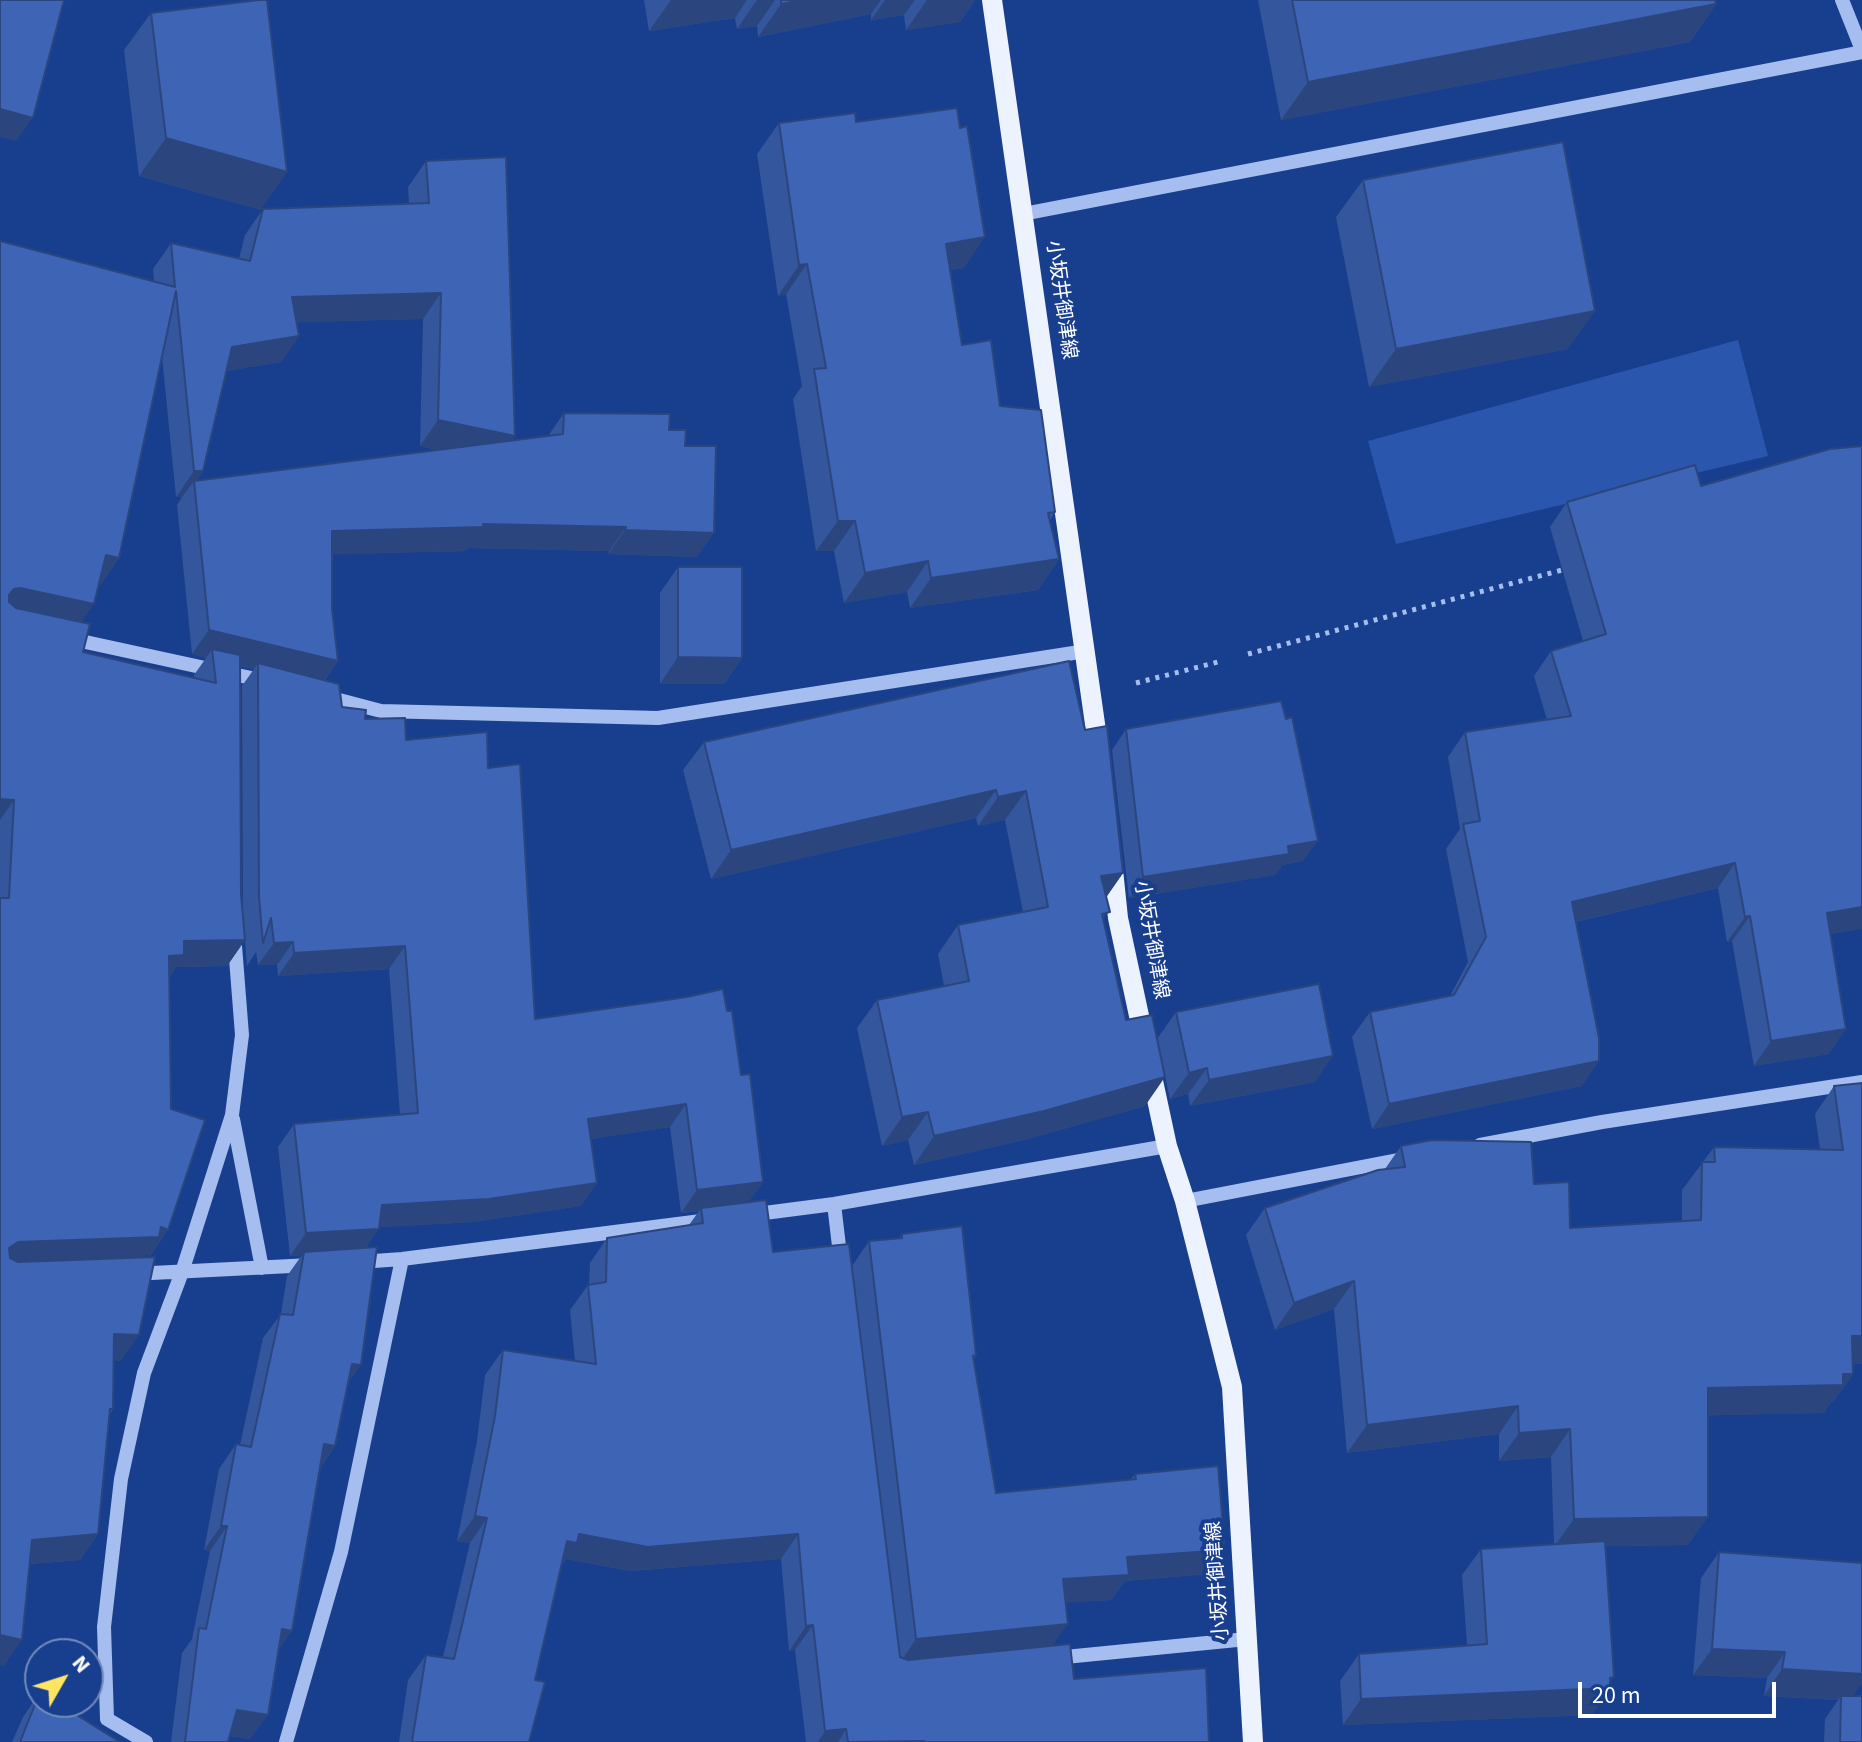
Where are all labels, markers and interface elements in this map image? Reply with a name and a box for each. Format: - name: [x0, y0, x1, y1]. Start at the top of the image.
- street label: 小坂井御津線: [1040, 239, 1080, 361]
- street label: 小坂井御津線: [1128, 879, 1172, 1001]
- street label: 小坂井御津線: [1203, 1520, 1235, 1642]
- north arrow: [24, 1638, 104, 1718]
- text: N: [64, 1648, 98, 1680]
- scale bar: [1582, 1666, 1780, 1716]
- text: 20 m: [1592, 1678, 1641, 1713]

